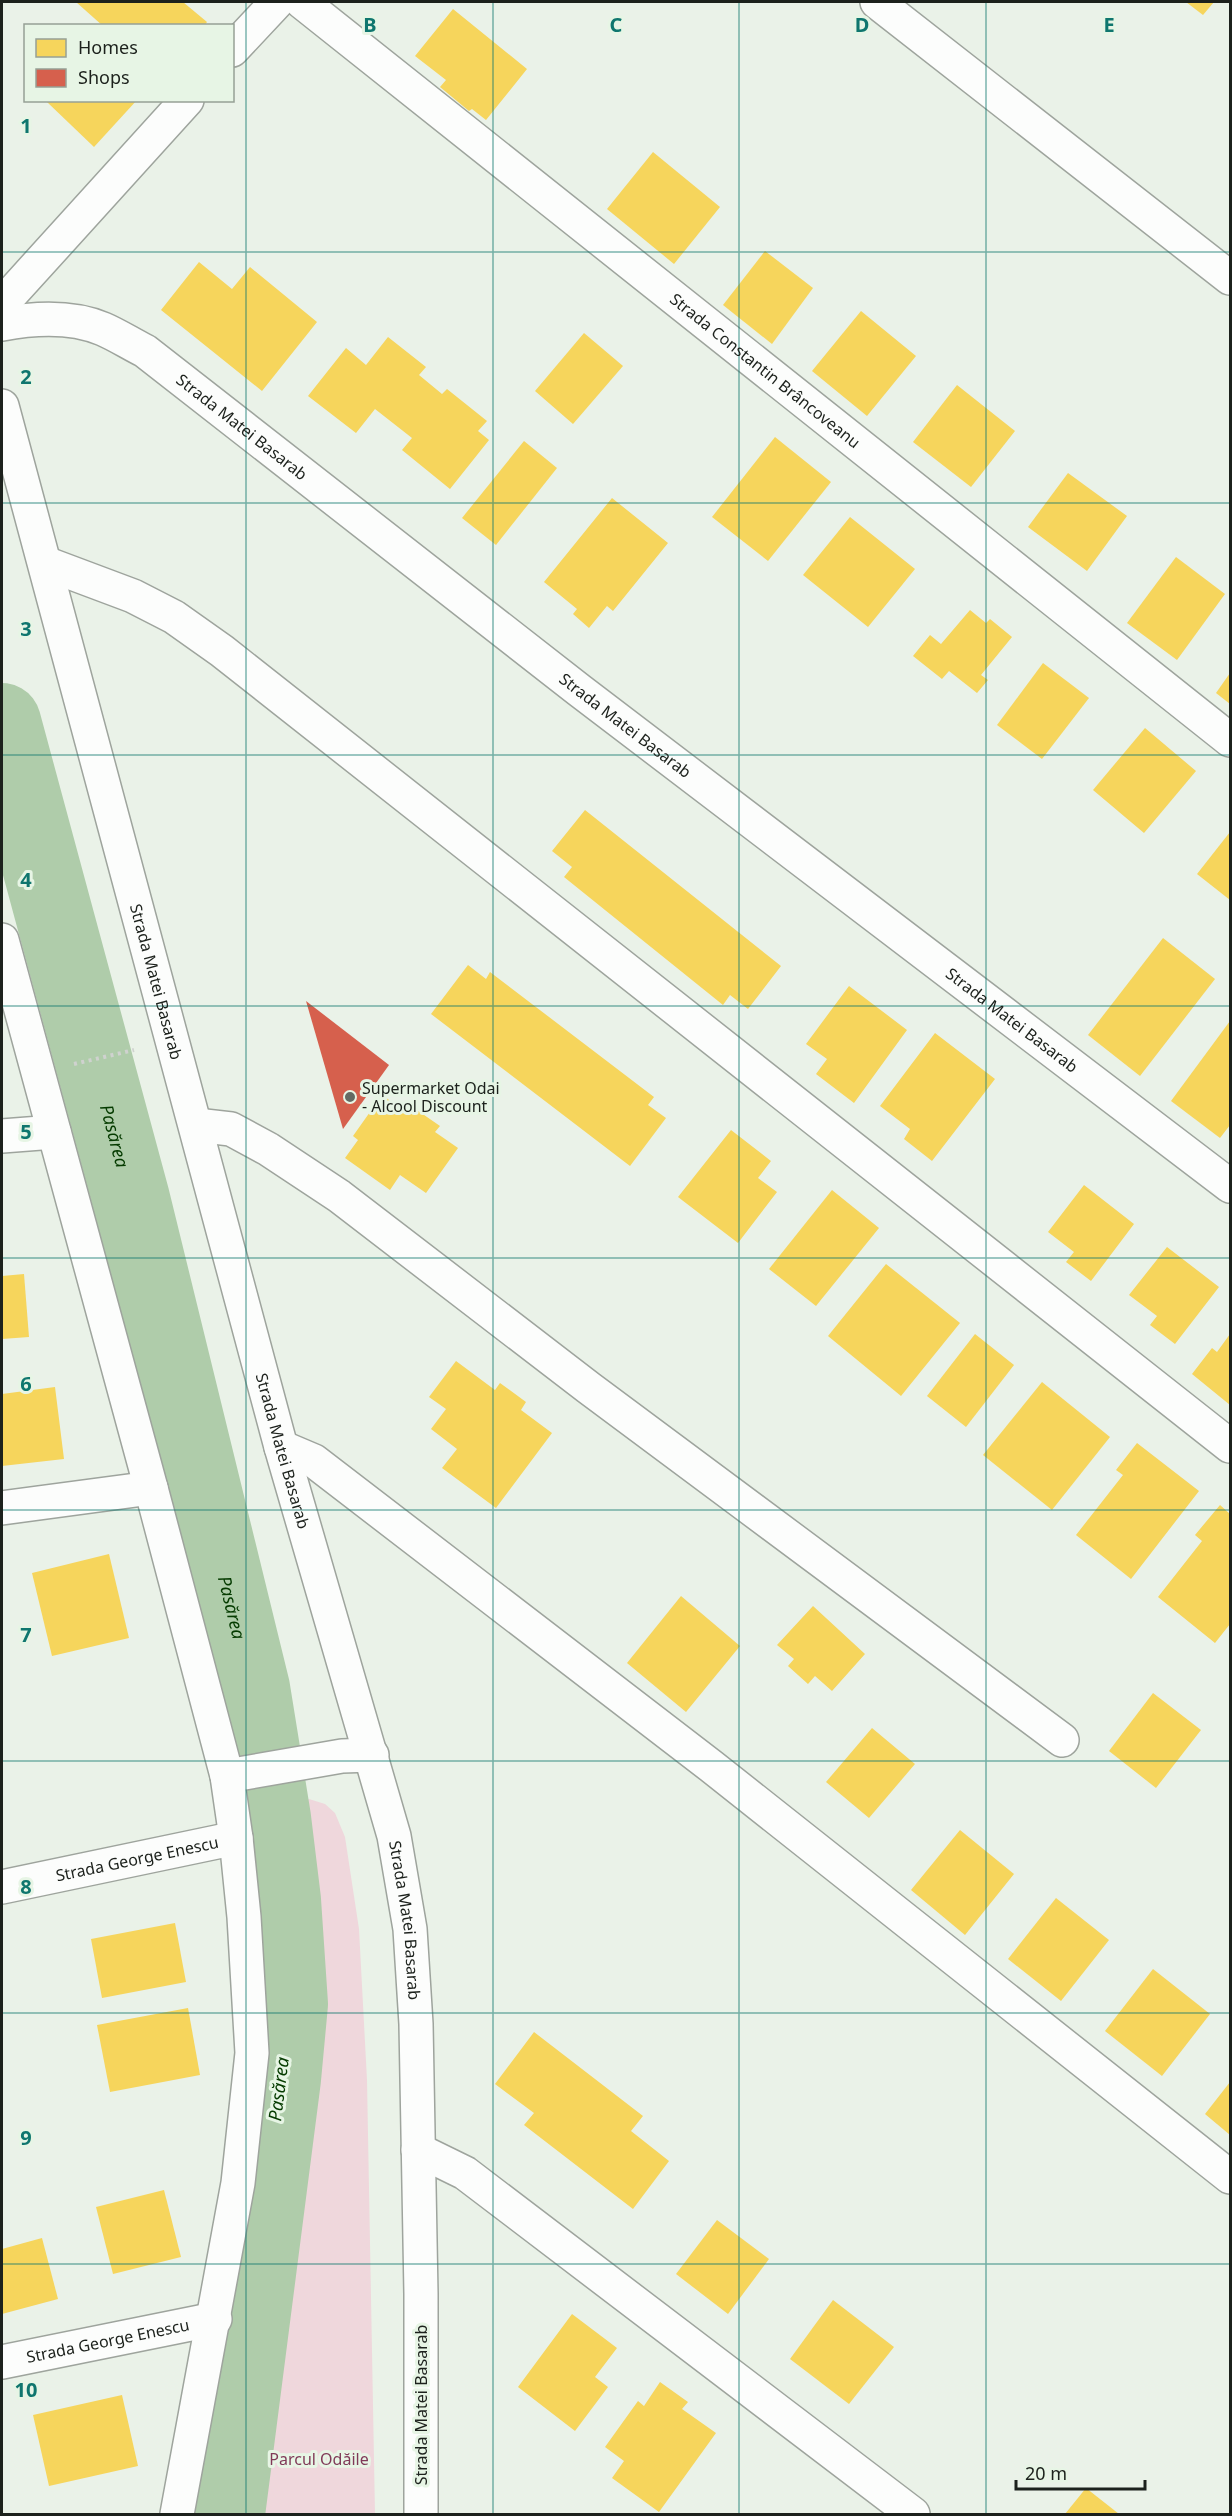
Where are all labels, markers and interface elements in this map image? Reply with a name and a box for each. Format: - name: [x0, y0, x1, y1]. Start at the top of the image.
- text: B: [363, 11, 377, 38]
- text: C: [610, 11, 623, 38]
- text: D: [855, 11, 869, 38]
- text: E: [1103, 11, 1115, 38]
- legend: [24, 24, 234, 102]
- text: Homes: [78, 35, 138, 59]
- text: Shops: [78, 65, 130, 89]
- text: 1: [20, 112, 32, 139]
- street label: Strada Constantin Brâncoveanu: [666, 288, 865, 453]
- text: 2: [20, 363, 32, 390]
- street label: Strada Matei Basarab: [172, 369, 312, 485]
- text: 3: [20, 615, 32, 642]
- street label: Strada Matei Basarab: [555, 668, 696, 783]
- text: 4: [20, 866, 32, 893]
- street label: Strada Matei Basarab: [125, 901, 188, 1062]
- street label: Strada Matei Basarab: [941, 962, 1083, 1077]
- place label: Supermarket Odai - Alcool Discount: [362, 1077, 500, 1117]
- marker: Supermarket Odai - Alcool Discount: [343, 1090, 357, 1104]
- water label: Pasărea: [95, 1102, 135, 1170]
- text: 5: [20, 1118, 32, 1145]
- text: 6: [20, 1370, 32, 1397]
- street label: Strada Matei Basarab: [251, 1371, 315, 1531]
- water label: Pasărea: [213, 1573, 252, 1642]
- text: 7: [20, 1621, 32, 1648]
- street label: Strada George Enescu: [54, 1831, 220, 1886]
- street label: Strada Matei Basarab: [384, 1839, 425, 2001]
- text: 8: [20, 1873, 32, 1900]
- water label: Pasărea: [262, 2055, 294, 2122]
- text: 9: [20, 2124, 32, 2151]
- street label: Strada George Enescu: [24, 2313, 191, 2368]
- street label: Strada Matei Basarab: [410, 2325, 432, 2485]
- text: 10: [15, 2376, 37, 2403]
- park label: Parcul Odăile: [269, 2448, 369, 2470]
- scale bar: [1016, 2453, 1145, 2491]
- text: 20 m: [1025, 2461, 1067, 2485]

